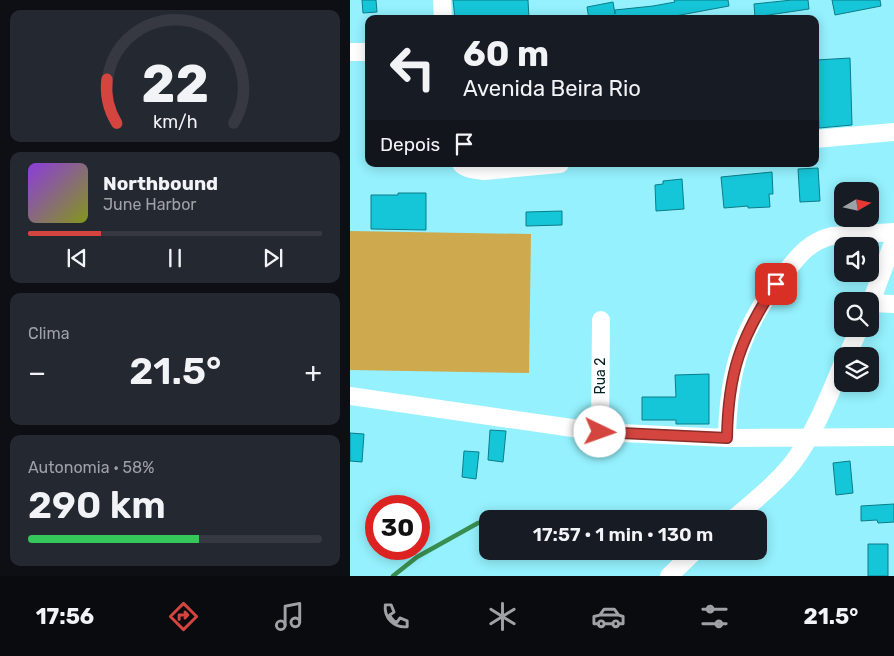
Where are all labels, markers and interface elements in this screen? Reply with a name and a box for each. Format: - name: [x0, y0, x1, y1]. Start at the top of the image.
- text: 60 m: [463, 33, 549, 75]
- icon: left: [380, 35, 445, 100]
- text: 22: [141, 53, 209, 115]
- text: Avenida Beira Rio: [463, 75, 641, 102]
- text: km/h: [153, 111, 197, 132]
- icon: arrive: [450, 130, 478, 158]
- text: Depois: [380, 133, 440, 156]
- text: Northbound: [103, 172, 218, 195]
- north arrow: [834, 182, 879, 228]
- map controls: [834, 182, 879, 392]
- text: June Harbor: [103, 195, 196, 214]
- button: sound: [834, 237, 879, 282]
- icon: previous: [63, 244, 91, 272]
- icon: pause: [161, 244, 189, 272]
- icon: next: [259, 244, 287, 272]
- pin: [755, 263, 797, 305]
- icon: arrive: [762, 270, 790, 298]
- button: search: [834, 292, 879, 337]
- text: Clima: [28, 324, 69, 343]
- button: layers: [834, 347, 879, 392]
- text: 21.5°: [129, 348, 221, 394]
- text: −: [28, 356, 46, 389]
- text: +: [305, 356, 322, 389]
- street label: Rua 2: [592, 358, 609, 394]
- position arrow: [573, 405, 625, 457]
- text: Autonomia · 58%: [28, 458, 154, 477]
- text: 290 km: [28, 482, 166, 528]
- speed limit sign: 30: [365, 495, 430, 560]
- text: 17:57 · 1 min · 130 m: [533, 523, 713, 546]
- icon: directions: [166, 599, 201, 634]
- icon: music: [272, 599, 307, 634]
- icon: phone: [378, 599, 413, 634]
- icon: climate: [485, 599, 520, 634]
- icon: car: [591, 599, 626, 634]
- icon: filters: [697, 599, 732, 634]
- text: 17:56: [36, 603, 94, 630]
- text: 21.5°: [804, 603, 858, 630]

